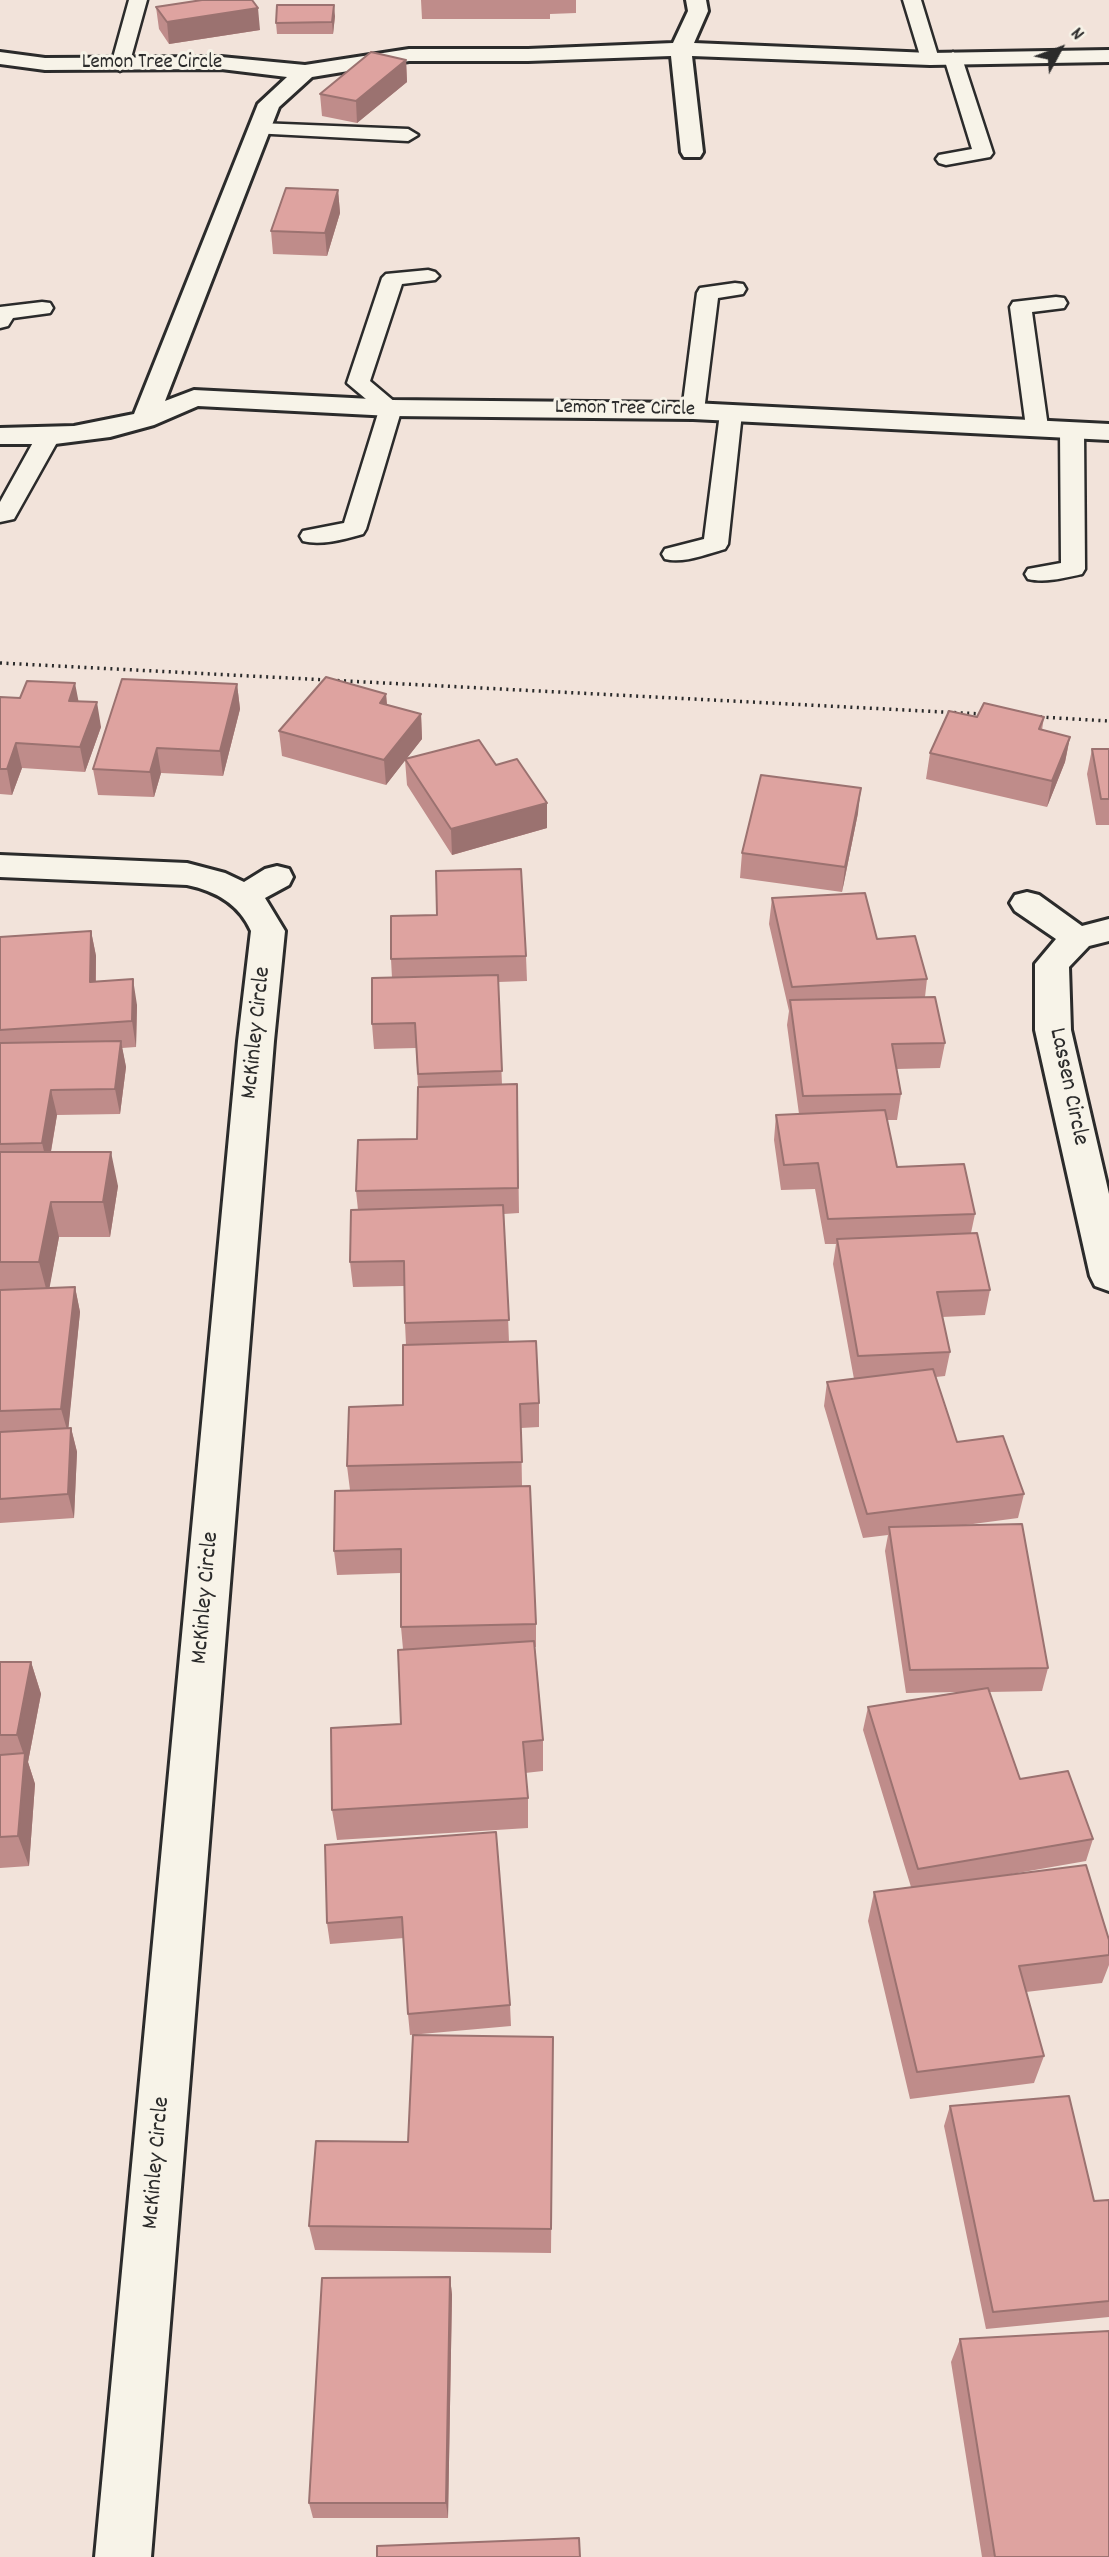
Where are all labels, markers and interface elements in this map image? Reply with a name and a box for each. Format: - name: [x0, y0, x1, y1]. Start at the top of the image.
- north arrow: [1025, 14, 1095, 84]
- text: N: [1063, 22, 1089, 47]
- street label: Lemon Tree Circle: [82, 51, 222, 77]
- street label: Lemon Tree Circle: [555, 396, 695, 424]
- street label: McKinley Circle: [237, 965, 279, 1101]
- street label: Lassen Circle: [1040, 1026, 1094, 1148]
- street label: McKinley Circle: [187, 1531, 227, 1665]
- street label: McKinley Circle: [138, 2096, 178, 2230]

